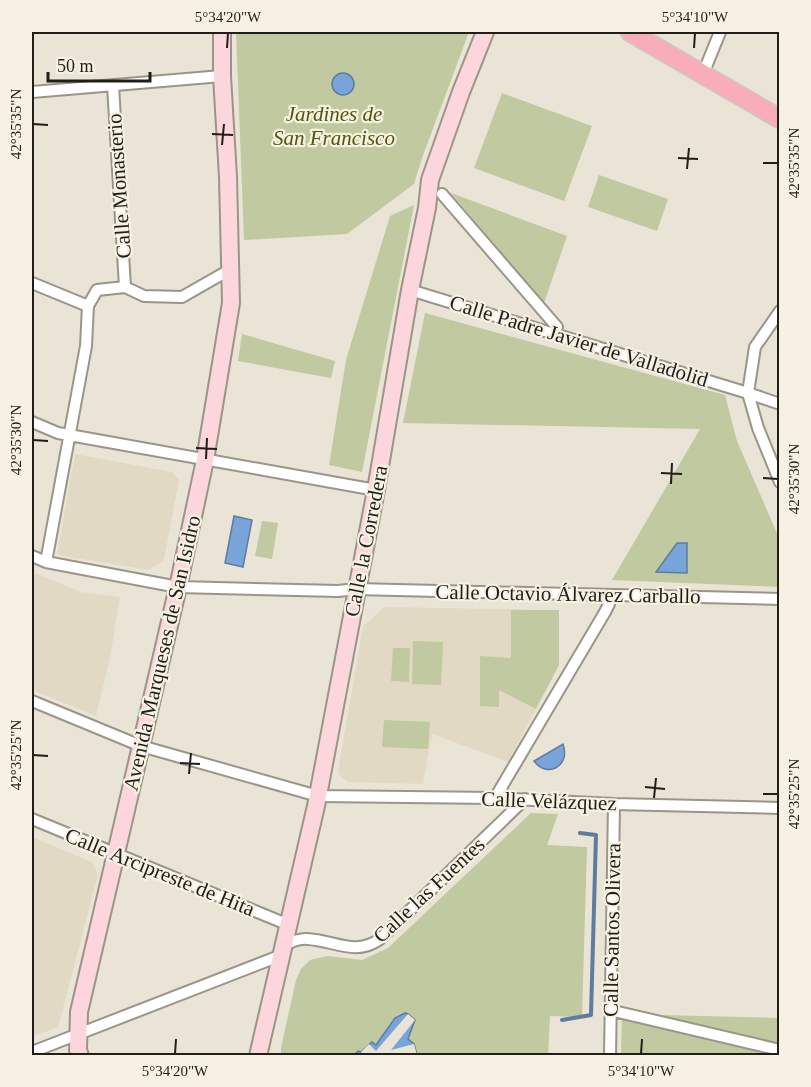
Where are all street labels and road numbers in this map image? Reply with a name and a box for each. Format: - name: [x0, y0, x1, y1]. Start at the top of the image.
- street label: Calle Monasterio: [102, 113, 136, 259]
- street label: Calle Padre Javier de Valladolid: [447, 290, 712, 392]
- street label: Calle la Corredera: [340, 462, 393, 619]
- street label: Avenida Marqueses de San Isidro: [119, 513, 205, 793]
- street label: Calle Octavio Álvarez Carballo: [435, 580, 701, 608]
- street label: Calle Velázquez: [481, 787, 617, 815]
- street label: Calle Arcipreste de Hita: [62, 823, 259, 921]
- street label: Calle las Fuentes: [368, 832, 490, 948]
- street label: Calle Santos Olivera: [598, 842, 626, 1017]

